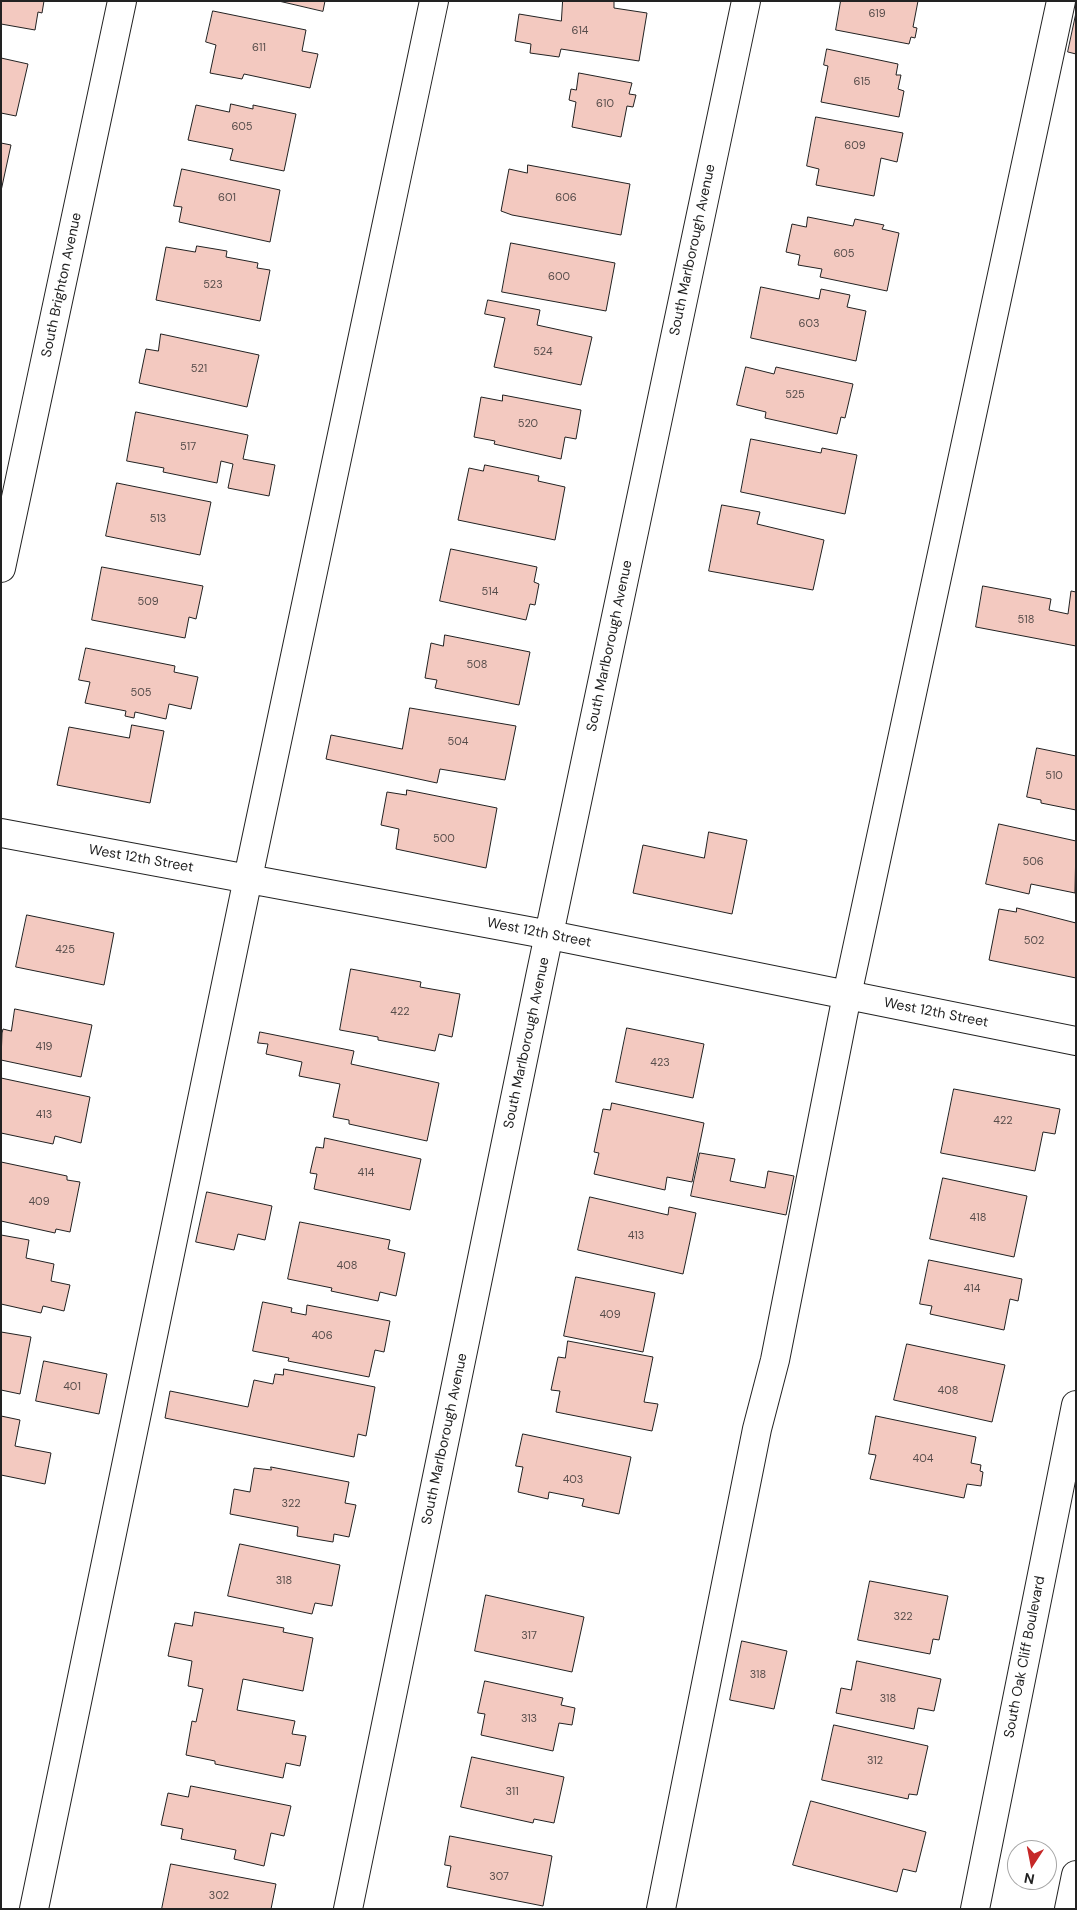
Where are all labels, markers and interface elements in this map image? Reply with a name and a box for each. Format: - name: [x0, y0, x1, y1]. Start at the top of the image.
- house number: 619: [868, 7, 886, 21]
- house number: 614: [571, 24, 589, 38]
- house number: 611: [252, 41, 266, 55]
- house number: 615: [853, 75, 871, 89]
- house number: 610: [596, 97, 614, 111]
- house number: 605: [231, 120, 253, 134]
- house number: 609: [844, 139, 866, 153]
- street label: South Marlborough Avenue: [667, 163, 719, 337]
- house number: 601: [218, 191, 236, 205]
- house number: 606: [555, 191, 577, 205]
- street label: South Brighton Avenue: [38, 211, 86, 359]
- house number: 605: [833, 247, 855, 261]
- house number: 600: [548, 270, 570, 284]
- house number: 523: [203, 278, 223, 292]
- house number: 603: [799, 317, 819, 331]
- house number: 524: [533, 345, 553, 359]
- house number: 521: [191, 362, 207, 376]
- house number: 525: [785, 388, 805, 402]
- house number: 520: [518, 417, 538, 431]
- house number: 517: [180, 440, 196, 454]
- house number: 513: [150, 512, 166, 526]
- street label: South Marlborough Avenue: [584, 559, 636, 733]
- house number: 514: [482, 585, 498, 599]
- house number: 509: [137, 595, 159, 609]
- house number: 518: [1018, 613, 1034, 627]
- house number: 508: [467, 658, 487, 672]
- house number: 505: [131, 686, 151, 700]
- house number: 504: [448, 735, 468, 749]
- house number: 510: [1045, 769, 1063, 783]
- house number: 500: [433, 832, 455, 846]
- street label: West 12th Street: [87, 842, 195, 876]
- house number: 506: [1022, 855, 1044, 869]
- street label: West 12th Street: [485, 915, 593, 951]
- house number: 502: [1024, 934, 1044, 948]
- house number: 425: [55, 943, 75, 957]
- street label: South Marlborough Avenue: [501, 956, 553, 1130]
- street label: West 12th Street: [882, 995, 990, 1031]
- house number: 422: [390, 1005, 410, 1019]
- house number: 419: [35, 1040, 53, 1054]
- house number: 423: [650, 1056, 670, 1070]
- house number: 413: [36, 1108, 52, 1122]
- house number: 422: [993, 1114, 1013, 1128]
- house number: 414: [358, 1166, 374, 1180]
- house number: 409: [28, 1195, 50, 1209]
- house number: 418: [970, 1211, 986, 1225]
- house number: 413: [628, 1229, 644, 1243]
- house number: 408: [337, 1259, 357, 1273]
- house number: 414: [964, 1282, 980, 1296]
- house number: 409: [599, 1308, 621, 1322]
- house number: 406: [311, 1329, 333, 1343]
- street label: South Marlborough Avenue: [419, 1352, 471, 1526]
- house number: 401: [63, 1380, 81, 1394]
- house number: 408: [938, 1384, 958, 1398]
- house number: 404: [913, 1452, 933, 1466]
- house number: 403: [563, 1473, 583, 1487]
- house number: 322: [281, 1497, 301, 1511]
- house number: 318: [276, 1574, 292, 1588]
- street label: South Oak Cliff Boulevard: [1001, 1575, 1049, 1739]
- house number: 322: [893, 1610, 913, 1624]
- house number: 317: [521, 1629, 537, 1643]
- house number: 318: [750, 1668, 766, 1682]
- house number: 318: [880, 1692, 896, 1706]
- house number: 313: [521, 1712, 537, 1726]
- house number: 312: [867, 1754, 883, 1768]
- house number: 311: [505, 1785, 519, 1799]
- north arrow: [1007, 1840, 1057, 1890]
- text: N: [1023, 1869, 1036, 1889]
- house number: 307: [489, 1870, 509, 1884]
- house number: 302: [209, 1889, 229, 1903]

